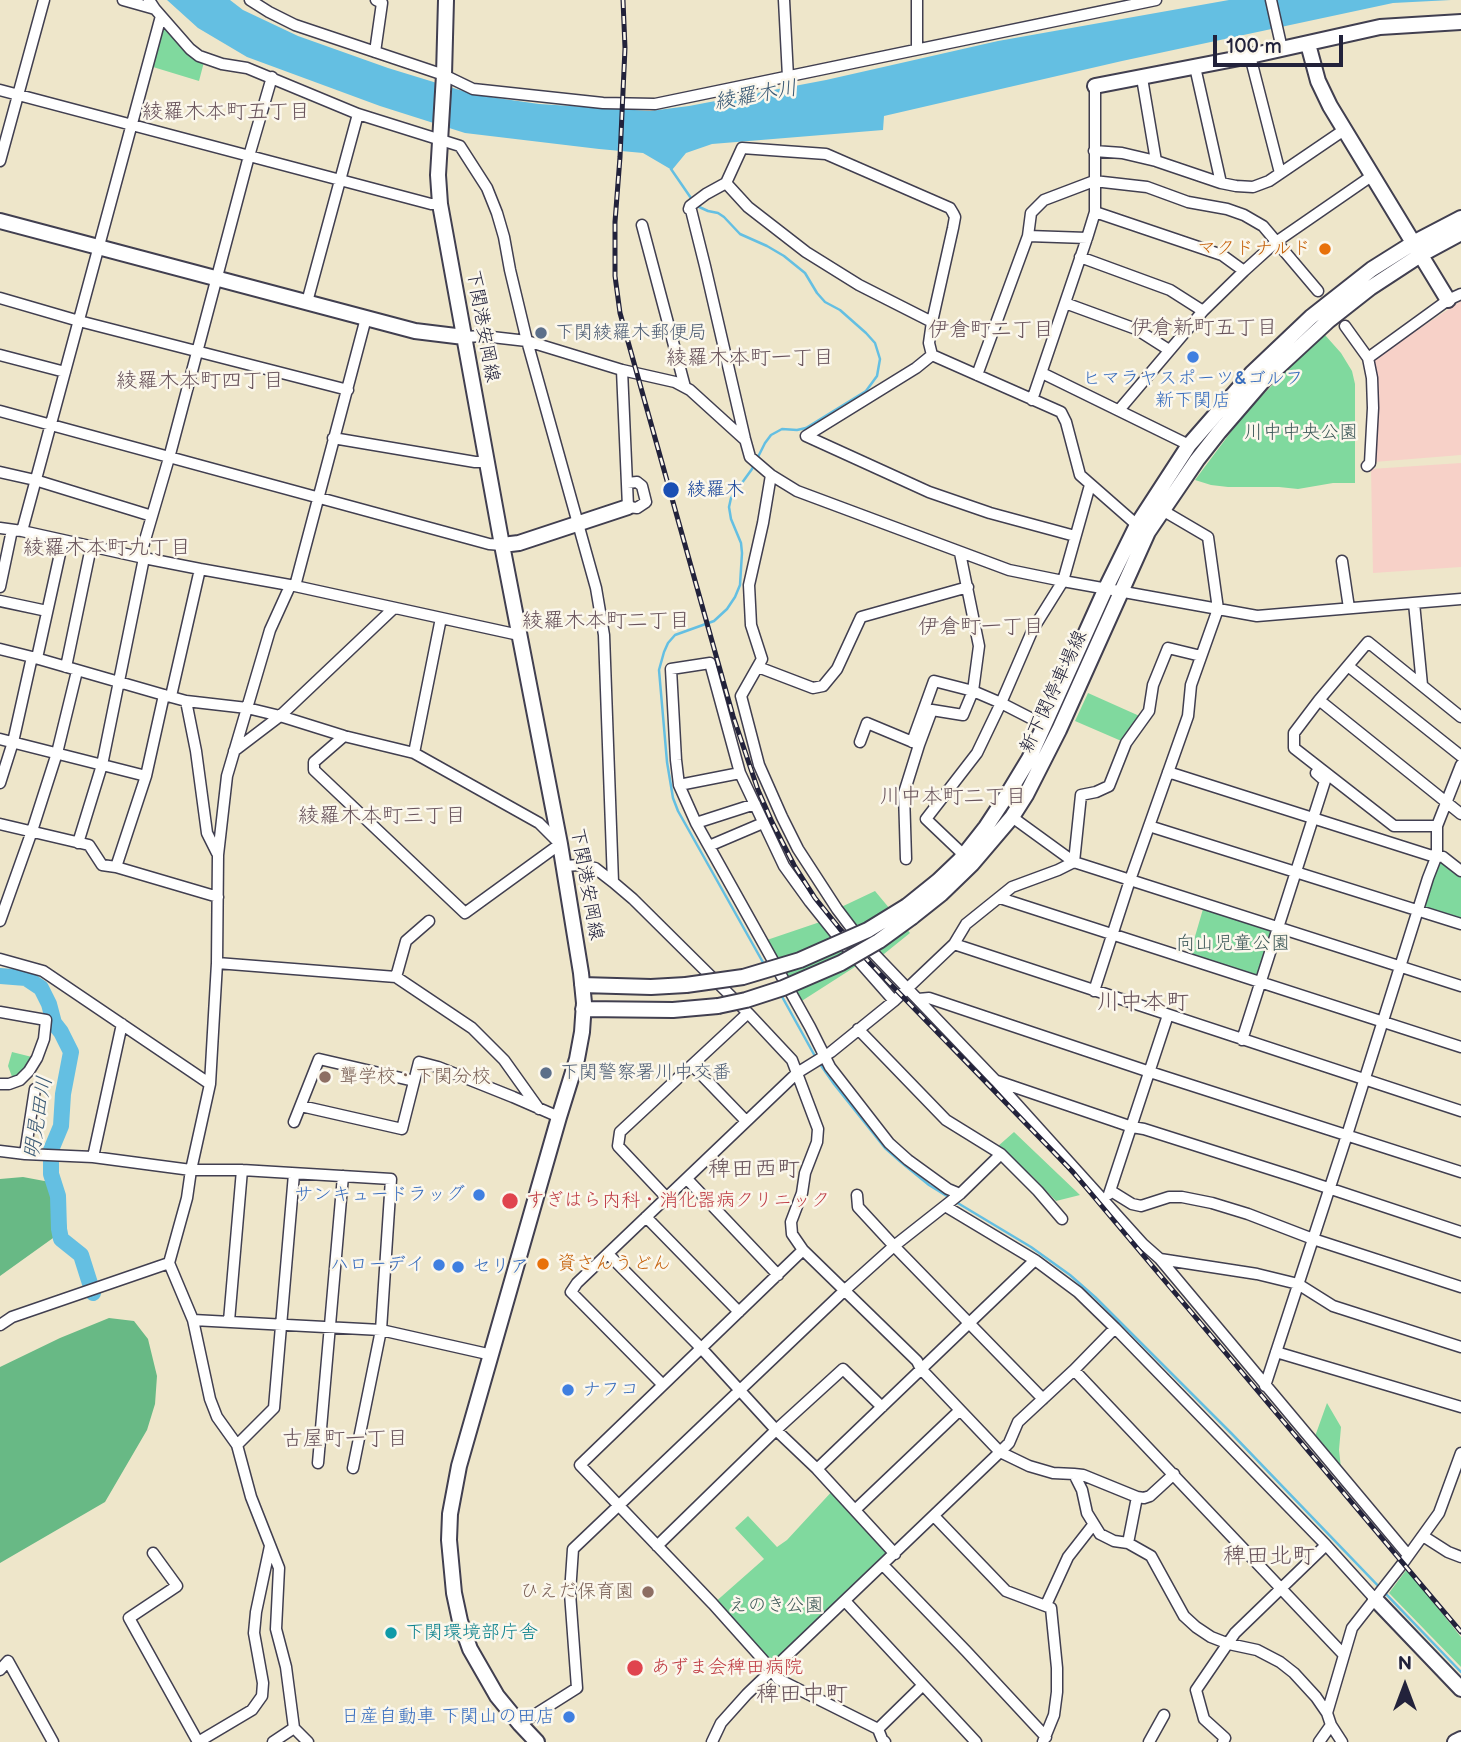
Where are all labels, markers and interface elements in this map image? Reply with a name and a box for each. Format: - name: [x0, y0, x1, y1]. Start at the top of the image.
- scale bar: [1216, 21, 1346, 65]
- text: 100 m: [1226, 34, 1282, 59]
- water label: 綾羅木川: [712, 76, 800, 116]
- district label: 綾羅木本町五丁目: [142, 100, 310, 126]
- place label: マクドナルド: [1197, 238, 1311, 260]
- marker: マクドナルド: [1317, 241, 1333, 257]
- street label: 下関港安岡線: [461, 268, 503, 384]
- district label: 伊倉新町五丁目: [1131, 316, 1277, 342]
- district label: 伊倉町二丁目: [928, 318, 1054, 344]
- place label: 下関綾羅木郵便局: [555, 322, 707, 344]
- marker: 下関綾羅木郵便局: [533, 325, 549, 341]
- district label: 綾羅木本町一丁目: [666, 346, 834, 372]
- marker: ヒマラヤスポーツ&ゴルフ 新下関店: [1185, 349, 1201, 365]
- place label: ヒマラヤスポーツ&ゴルフ 新下関店: [1082, 368, 1304, 412]
- district label: 綾羅木本町四丁目: [116, 369, 284, 395]
- park label: 川中中央公園: [1244, 422, 1358, 444]
- place label: 綾羅木: [687, 479, 744, 501]
- marker: 綾羅木: [661, 480, 681, 500]
- district label: 綾羅木本町九丁目: [23, 536, 191, 562]
- district label: 綾羅木本町二丁目: [522, 609, 690, 635]
- district label: 伊倉町一丁目: [918, 615, 1044, 641]
- street label: 新下関停車場線: [1016, 627, 1092, 757]
- district label: 川中本町二丁目: [880, 785, 1026, 811]
- district label: 綾羅木本町三丁目: [298, 804, 466, 830]
- street label: 下関港安岡線: [565, 826, 607, 942]
- park label: 向山児童公園: [1176, 933, 1290, 955]
- district label: 川中本町: [1097, 989, 1189, 1017]
- place label: 下関警察署川中交番: [560, 1062, 731, 1084]
- marker: 下関警察署川中交番: [538, 1065, 554, 1081]
- place label: 聾学校・下関分校: [339, 1066, 491, 1088]
- marker: 聾学校・下関分校: [317, 1069, 333, 1085]
- water label: 明見田川: [19, 1074, 59, 1162]
- district label: 稗田西町: [708, 1156, 800, 1184]
- place label: サンキュードラッグ: [294, 1184, 465, 1206]
- marker: サンキュードラッグ: [471, 1187, 487, 1203]
- place label: すぎはら内科・消化器病クリニック: [526, 1190, 830, 1212]
- marker: すぎはら内科・消化器病クリニック: [500, 1191, 520, 1211]
- place label: 資さんうどん: [557, 1253, 671, 1275]
- place label: ハローデイ: [330, 1254, 425, 1276]
- place label: セリア: [472, 1256, 529, 1278]
- marker: 資さんうどん: [535, 1256, 551, 1272]
- marker: ハローデイ: [431, 1257, 447, 1273]
- marker: セリア: [450, 1259, 466, 1275]
- place label: ナフコ: [582, 1379, 639, 1401]
- marker: ナフコ: [560, 1382, 576, 1398]
- district label: 古屋町一丁目: [282, 1427, 408, 1453]
- district label: 稗田北町: [1223, 1543, 1315, 1571]
- place label: ひえだ保育園: [520, 1581, 634, 1603]
- marker: ひえだ保育園: [640, 1584, 656, 1600]
- park label: えのき公園: [729, 1595, 823, 1617]
- place label: 下関環境部庁舎: [405, 1622, 538, 1644]
- marker: 下関環境部庁舎: [383, 1625, 399, 1641]
- north arrow: [1370, 1651, 1440, 1721]
- text: N: [1398, 1653, 1412, 1676]
- place label: あずま会稗田病院: [651, 1657, 803, 1679]
- marker: あずま会稗田病院: [625, 1658, 645, 1678]
- district label: 稗田中町: [756, 1681, 848, 1709]
- place label: 日産自動車 下関山の田店: [341, 1706, 555, 1728]
- marker: 日産自動車 下関山の田店: [561, 1709, 577, 1725]

